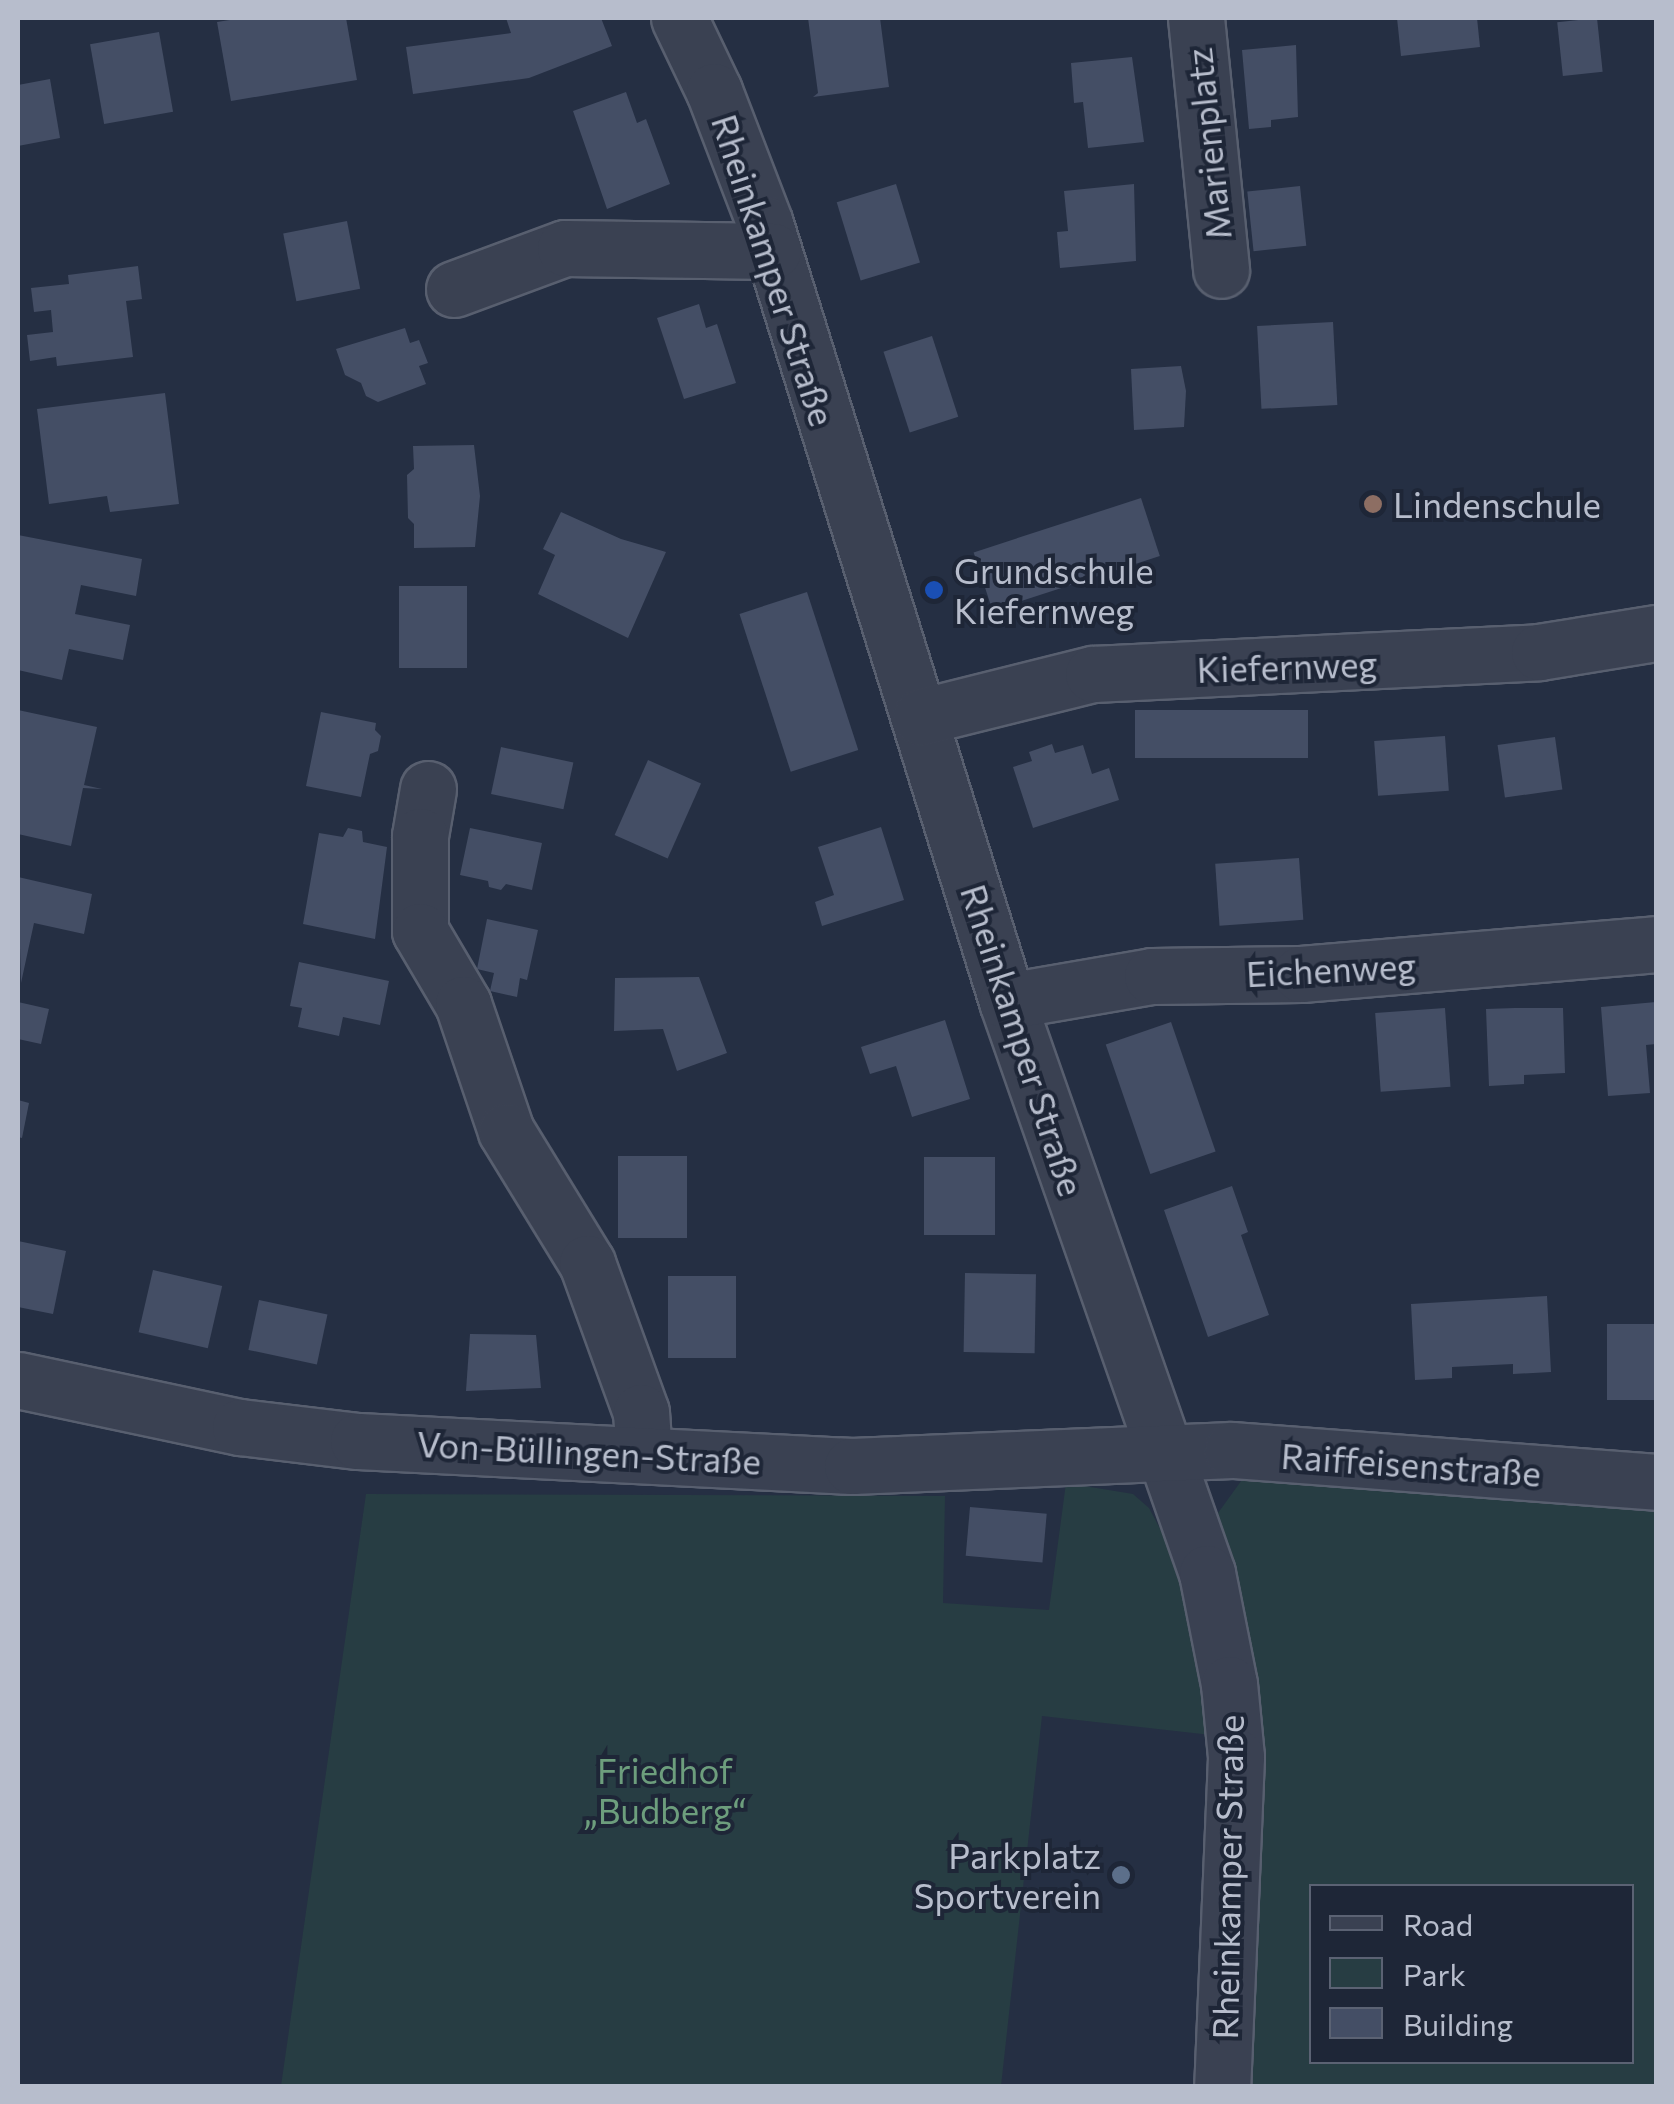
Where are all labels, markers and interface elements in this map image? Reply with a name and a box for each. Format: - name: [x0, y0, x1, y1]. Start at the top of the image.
- street label: Marienplatz: [1177, 46, 1239, 242]
- street label: Rheinkamper Straße: [704, 109, 844, 431]
- place label: Lindenschule: [1393, 483, 1601, 525]
- marker: Lindenschule: [1362, 493, 1384, 515]
- place label: Grundschule Kiefernweg: [954, 549, 1154, 631]
- marker: Grundschule Kiefernweg: [923, 579, 945, 601]
- street label: Kiefernweg: [1196, 642, 1378, 690]
- street label: Rheinkamper Straße: [953, 879, 1093, 1201]
- street label: Eichenweg: [1245, 944, 1417, 994]
- street label: Von-Büllingen-Straße: [416, 1422, 762, 1482]
- street label: Raiffeisenstraße: [1280, 1434, 1542, 1494]
- street label: Rheinkamper Straße: [1203, 1714, 1251, 2040]
- park label: Friedhof „Budberg“: [584, 1749, 746, 1831]
- place label: Parkplatz Sportverein: [914, 1834, 1101, 1916]
- marker: Parkplatz Sportverein: [1110, 1864, 1132, 1886]
- legend: [1309, 1884, 1634, 2064]
- text: Road: [1403, 1905, 1473, 1942]
- text: Park: [1403, 1955, 1466, 1992]
- text: Building: [1403, 2005, 1513, 2042]

